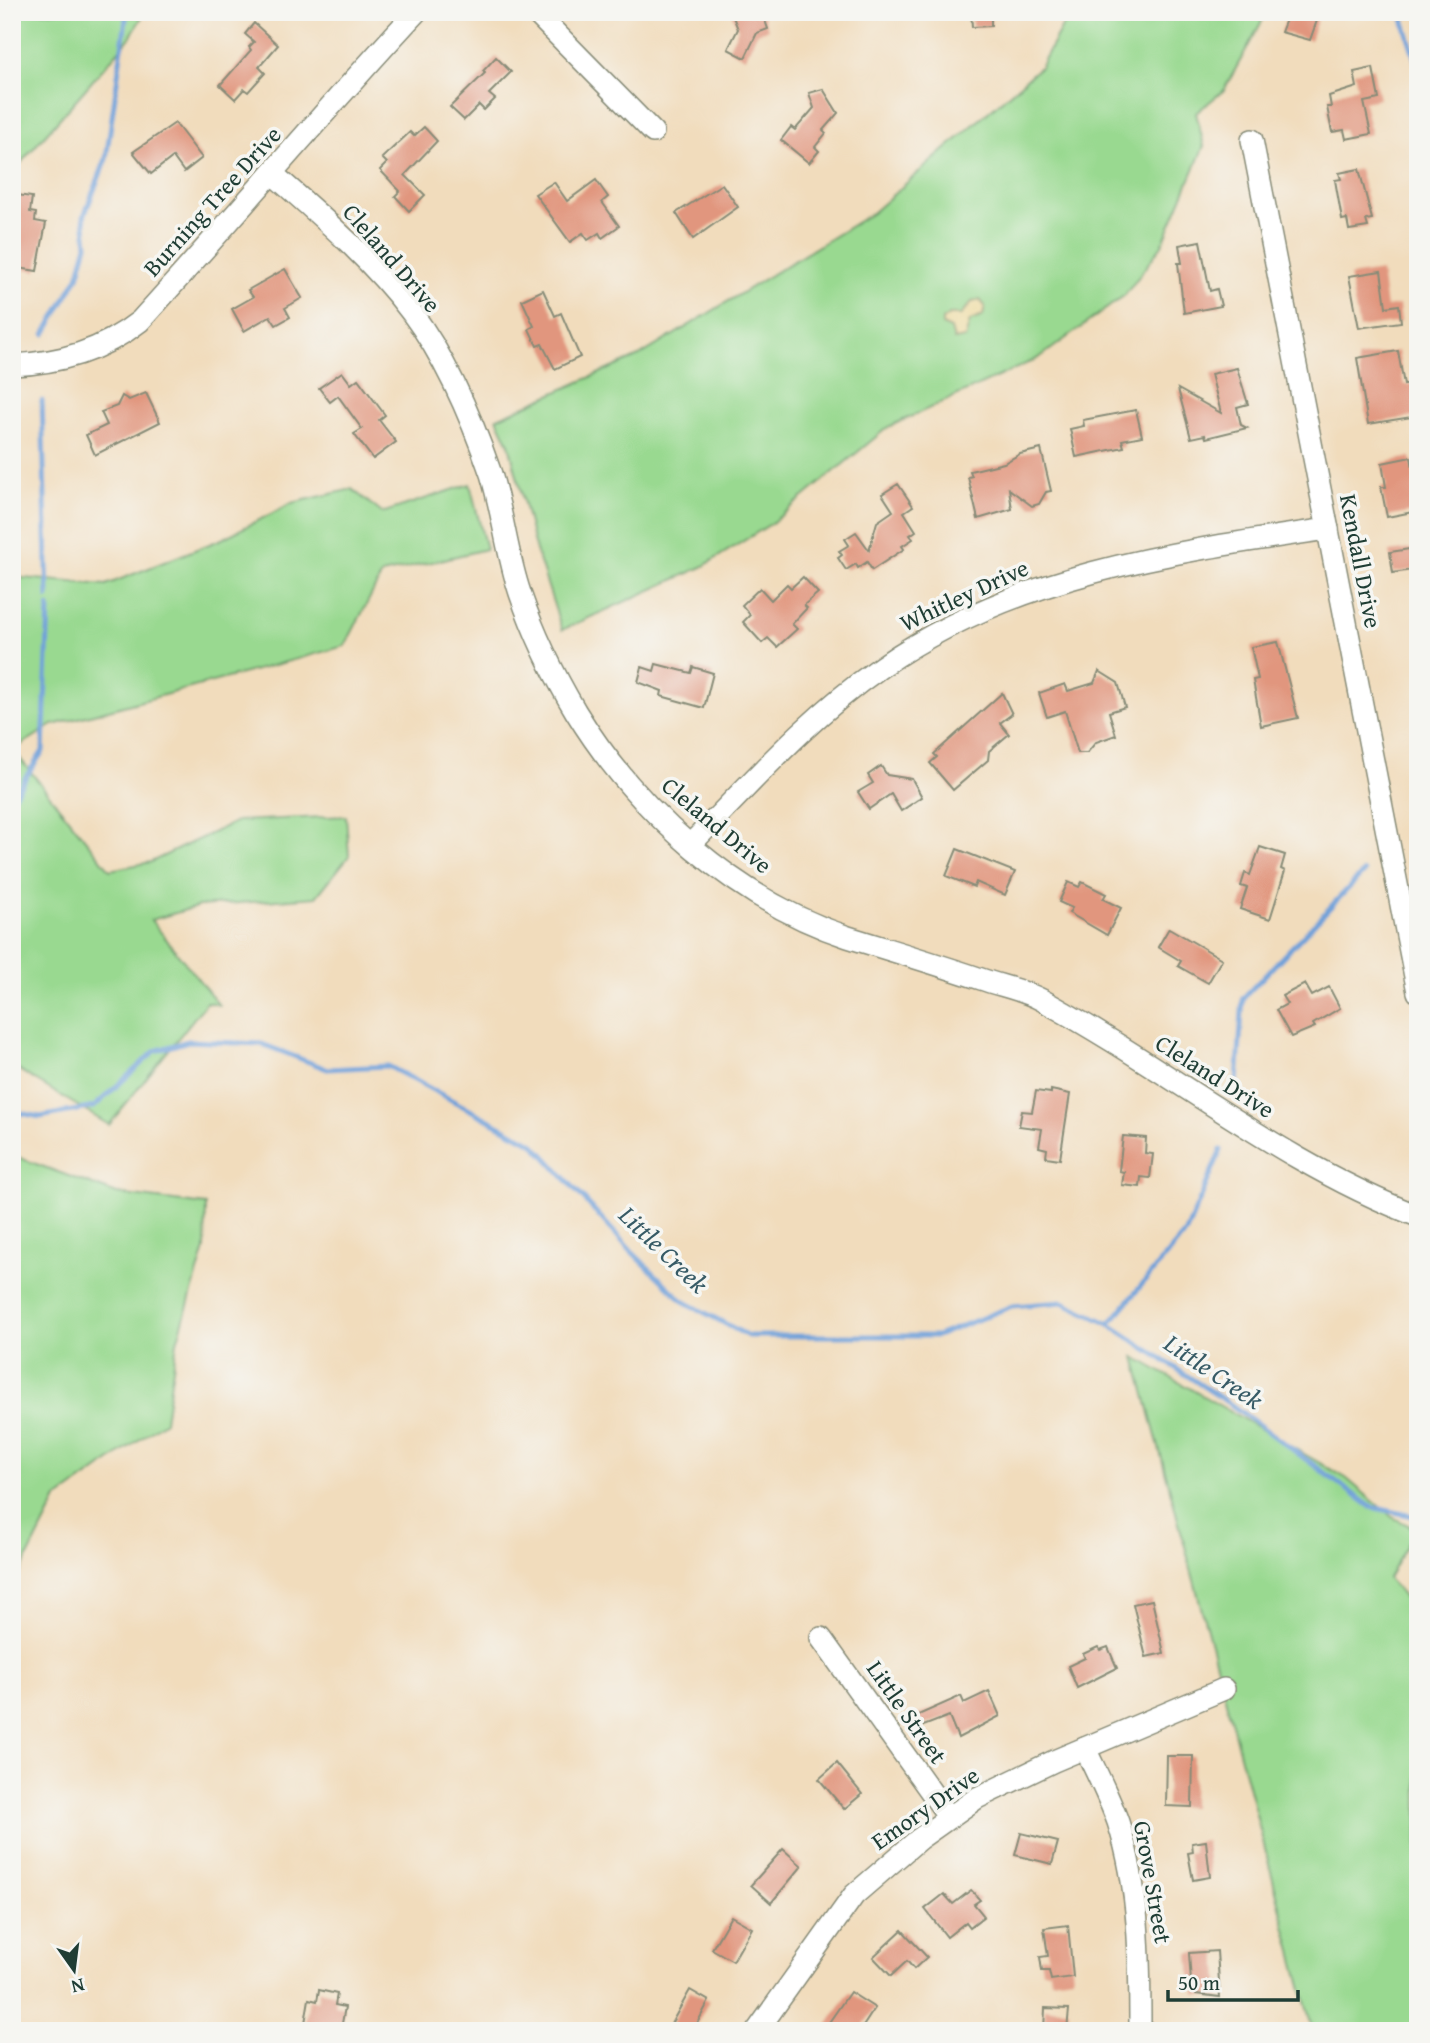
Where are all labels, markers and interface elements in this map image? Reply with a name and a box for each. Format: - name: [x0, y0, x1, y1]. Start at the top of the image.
- street label: Burning Tree Drive: [135, 118, 289, 284]
- street label: Cleland Drive: [335, 196, 449, 320]
- street label: Kendall Drive: [1331, 491, 1391, 631]
- street label: Whitley Drive: [894, 550, 1034, 640]
- street label: Cleland Drive: [654, 768, 780, 882]
- street label: Cleland Drive: [1149, 1026, 1281, 1126]
- water label: Little Creek: [609, 1195, 718, 1302]
- water label: Little Creek: [1156, 1323, 1271, 1419]
- street label: Little Street: [858, 1653, 956, 1771]
- street label: Emory Drive: [864, 1758, 986, 1858]
- street label: Grove Street: [1125, 1818, 1181, 1947]
- north arrow: [38, 1934, 108, 2004]
- scale bar: [1168, 1959, 1297, 2003]
- text: 50 m: [1178, 1967, 1220, 1998]
- text: N: [68, 1971, 88, 2002]

